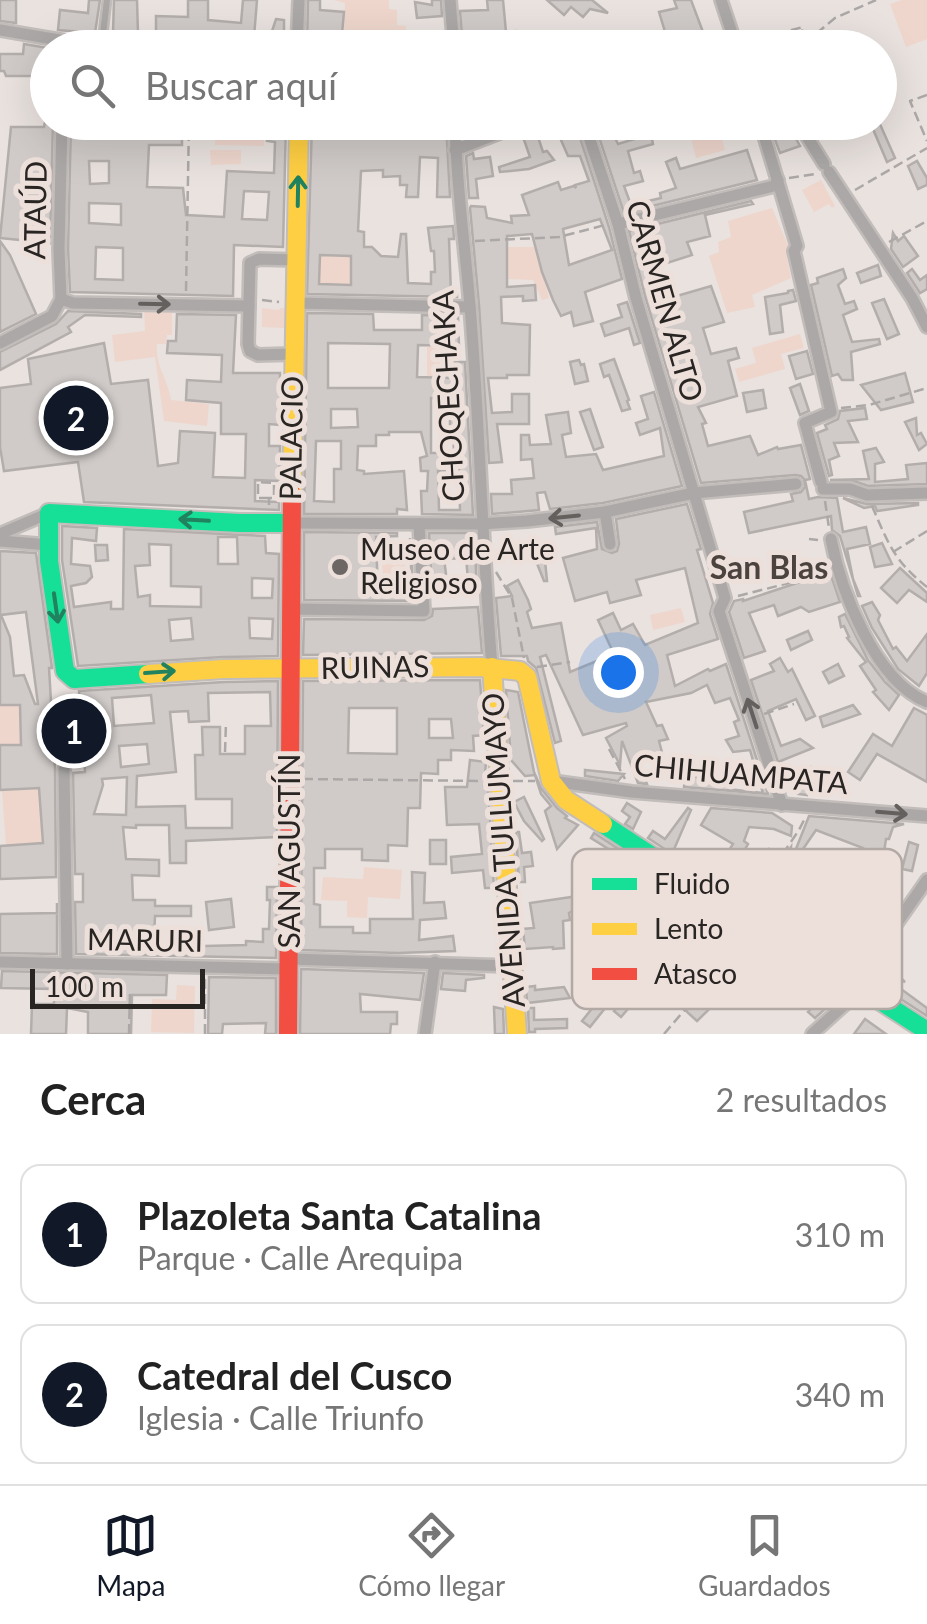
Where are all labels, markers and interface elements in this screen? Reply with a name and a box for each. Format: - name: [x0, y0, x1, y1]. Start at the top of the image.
- search box: [30, 30, 897, 140]
- icon: search: [65, 58, 120, 113]
- text: Buscar aquí: [145, 62, 337, 108]
- street label: ATAÚD: [15, 160, 53, 260]
- one-way arrow: [289, 176, 308, 208]
- street label: CARMEN ALTO: [620, 196, 712, 405]
- street label: CHOQECHAKA: [423, 289, 471, 503]
- one-way arrow: [138, 294, 170, 314]
- street label: PALACIO: [271, 375, 309, 500]
- pin: 2: [44, 380, 108, 456]
- one-way arrow: [548, 508, 581, 527]
- one-way arrow: [178, 510, 210, 529]
- place label: Museo de Arte Religioso: [360, 530, 555, 600]
- district label: San Blas: [710, 547, 828, 586]
- marker: Museo de Arte Religioso: [329, 556, 351, 578]
- one-way arrow: [48, 592, 66, 624]
- street label: RUINAS: [320, 647, 430, 685]
- your location: [593, 647, 644, 698]
- one-way arrow: [143, 662, 175, 681]
- street label: AVENIDA TULLUMAYO: [473, 692, 531, 1009]
- pin: 1: [42, 694, 106, 768]
- one-way arrow: [741, 697, 759, 729]
- street label: CHIHUAMPATA: [633, 746, 850, 800]
- street label: SAN AGUSTÍN: [270, 754, 306, 948]
- one-way arrow: [875, 804, 907, 823]
- legend: [572, 849, 902, 1009]
- text: Fluido: [654, 866, 730, 900]
- text: Lento: [654, 911, 723, 945]
- street label: MARURI: [87, 920, 203, 958]
- text: Atasco: [654, 956, 737, 990]
- scale bar: [30, 964, 205, 1008]
- text: 100 m: [45, 969, 124, 1003]
- text: Cerca: [40, 1074, 146, 1124]
- text: 2 resultados: [716, 1080, 887, 1119]
- text: Plazoleta Santa Catalina: [137, 1192, 541, 1238]
- text: 1: [65, 1215, 84, 1254]
- text: 310 m: [795, 1215, 885, 1254]
- text: Parque · Calle Arequipa: [137, 1238, 463, 1277]
- text: Catedral del Cusco: [137, 1352, 452, 1398]
- text: 2: [65, 1375, 84, 1414]
- text: 340 m: [795, 1375, 885, 1414]
- text: Iglesia · Calle Triunfo: [137, 1398, 424, 1437]
- tab: Mapa: [96, 1508, 165, 1602]
- tab: Cómo llegar: [358, 1508, 505, 1602]
- tab: Guardados: [698, 1508, 831, 1602]

